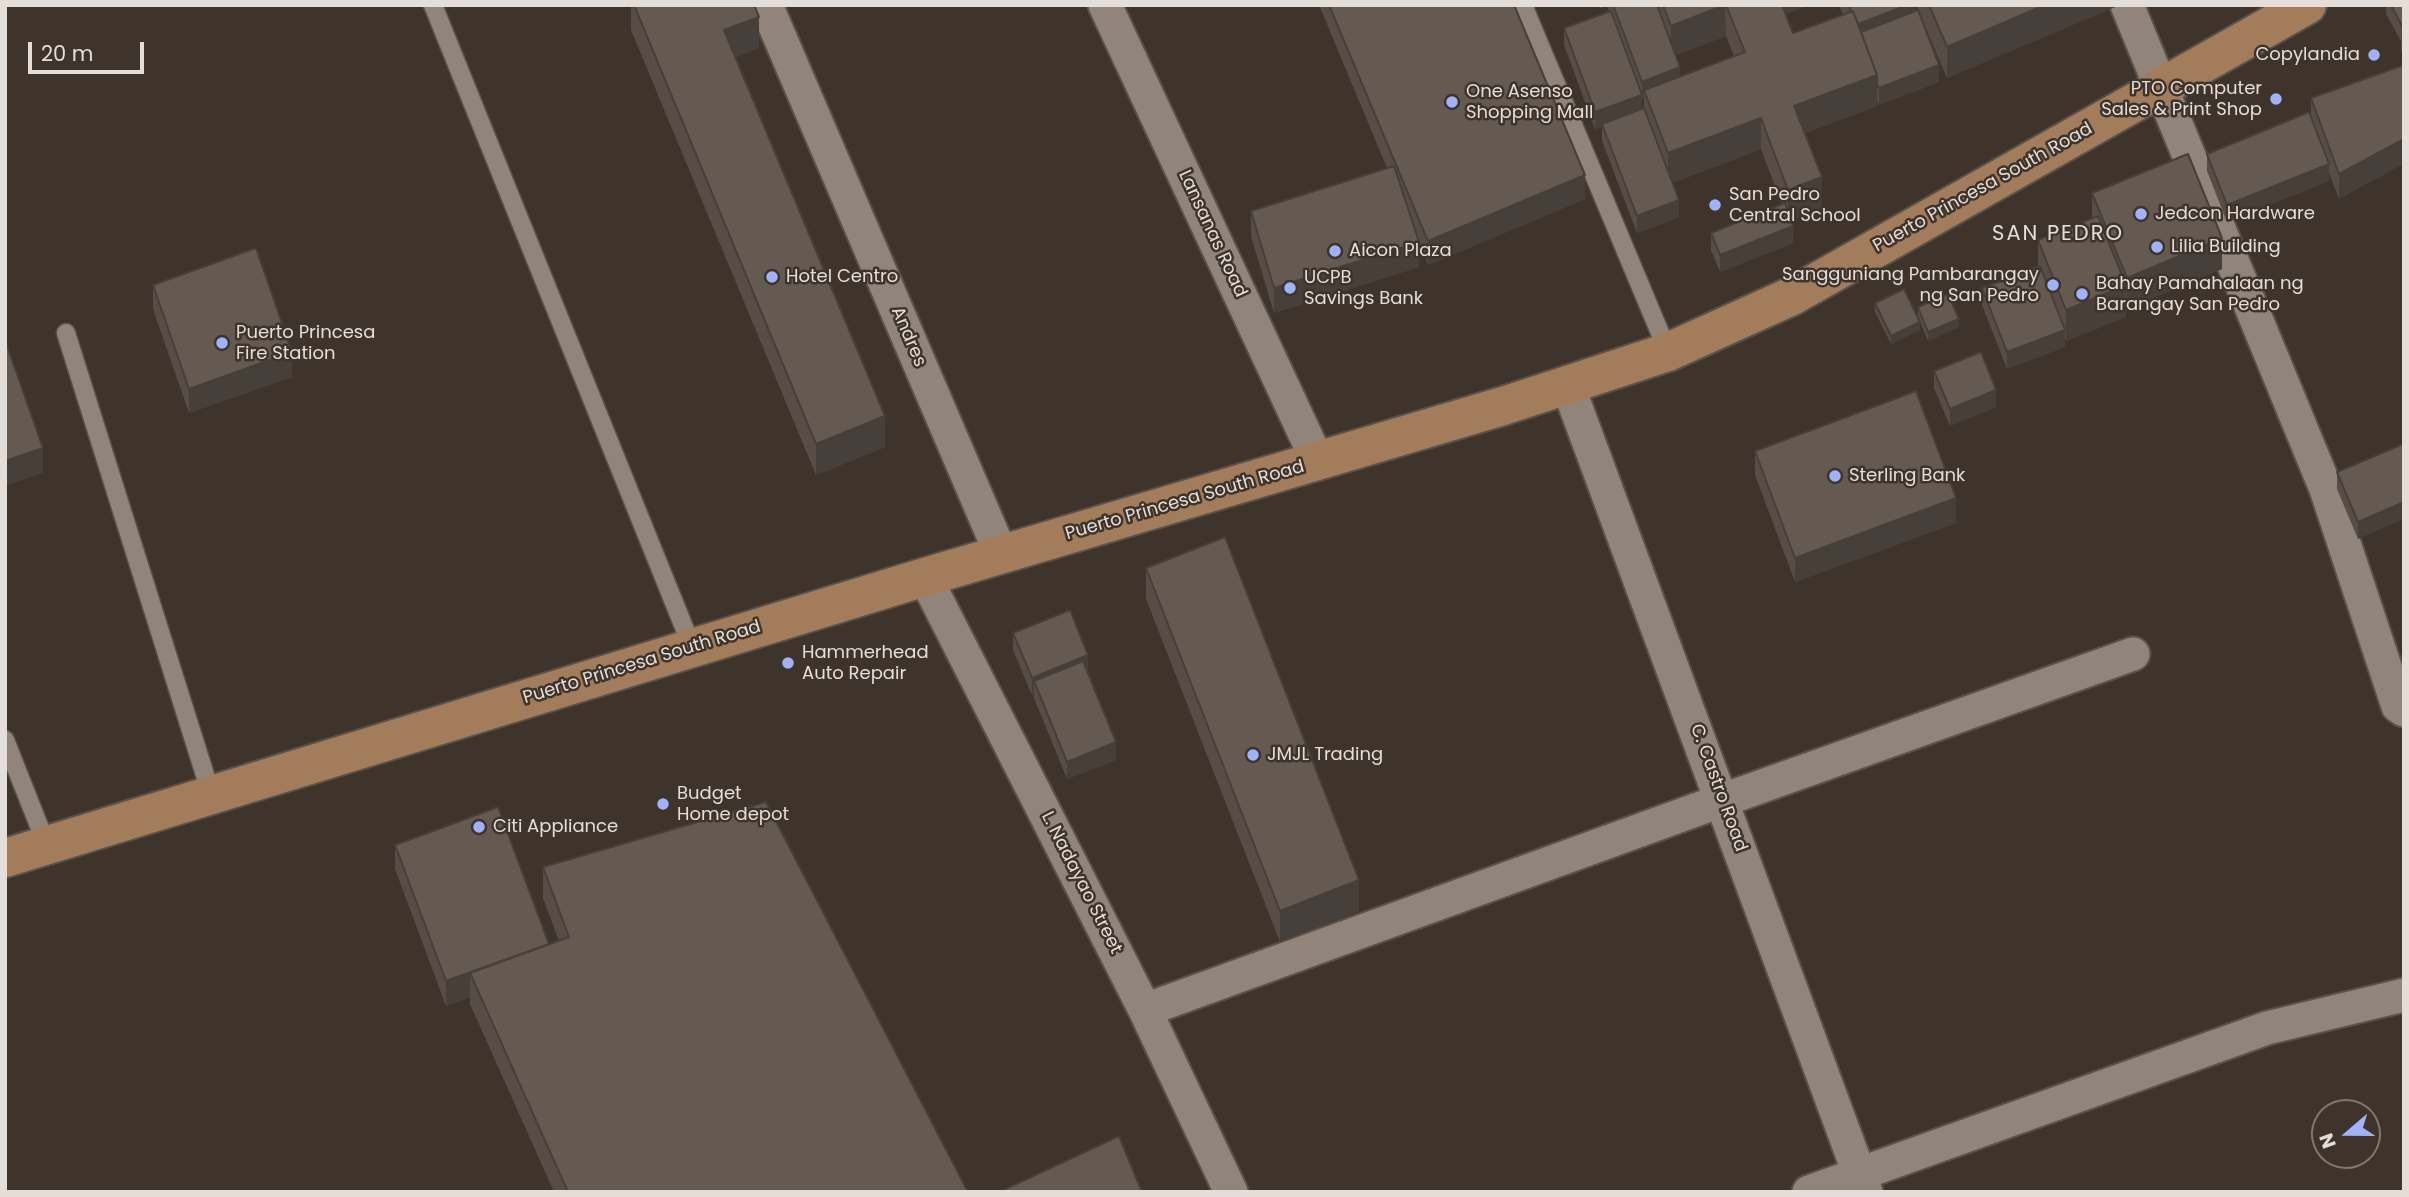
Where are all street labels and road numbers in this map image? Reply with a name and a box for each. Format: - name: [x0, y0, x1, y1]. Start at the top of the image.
- street label: Puerto Princesa South Road: [1870, 119, 2096, 257]
- street label: Lansanas Road: [1173, 167, 1251, 301]
- street label: Andres: [886, 304, 930, 370]
- street label: Puerto Princesa South Road: [1063, 457, 1307, 545]
- street label: Puerto Princesa South Road: [520, 616, 764, 710]
- street label: C. Castro Road: [1685, 721, 1751, 855]
- street label: L. Nadayao Street: [1036, 808, 1126, 958]

